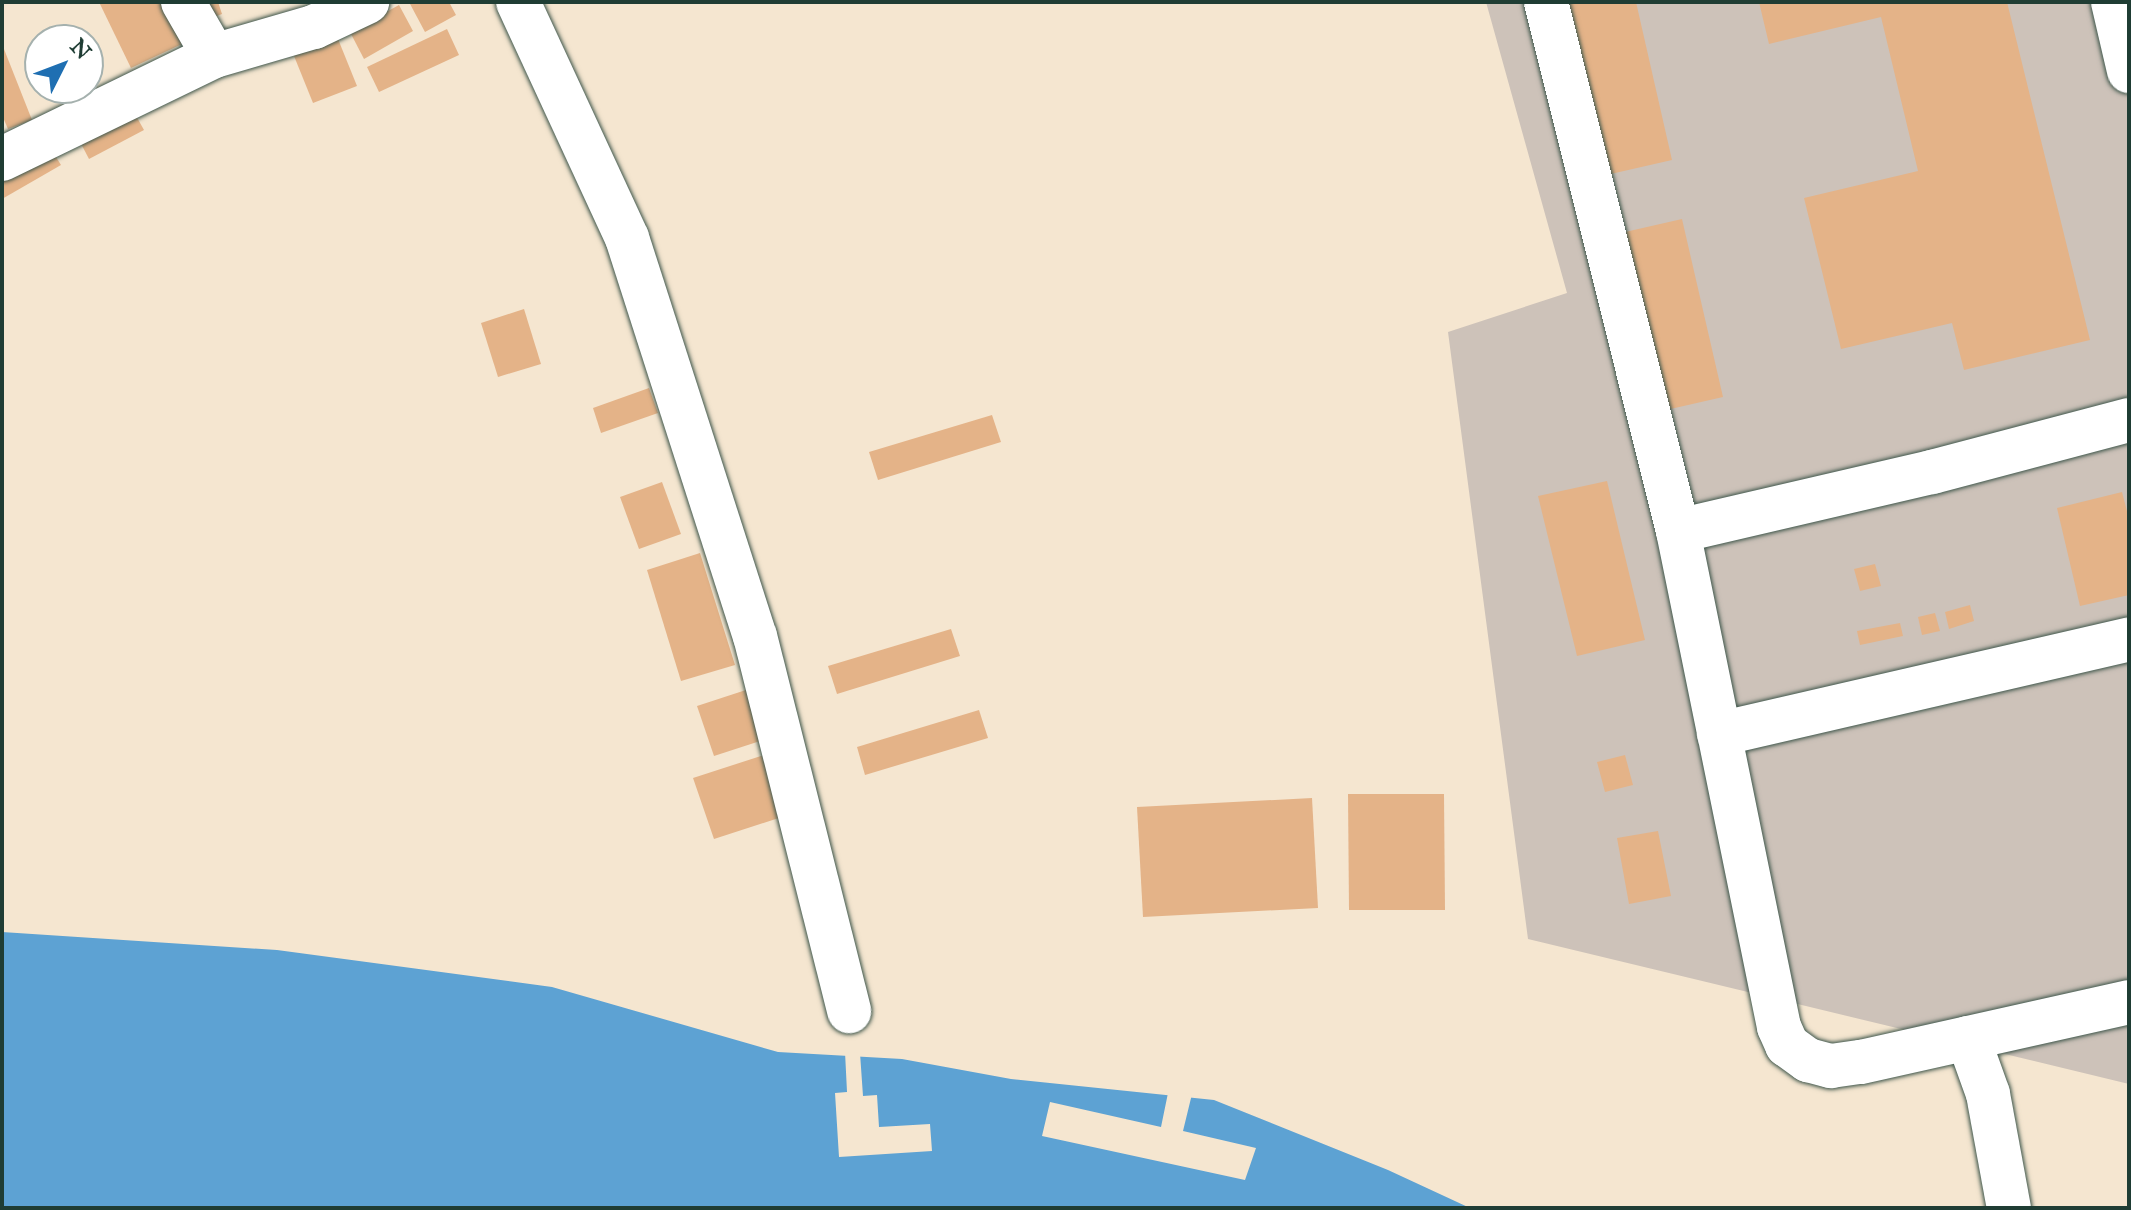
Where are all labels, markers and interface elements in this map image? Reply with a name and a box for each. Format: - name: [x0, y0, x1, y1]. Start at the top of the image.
- north arrow: [24, 24, 104, 104]
- text: N: [64, 33, 97, 65]

